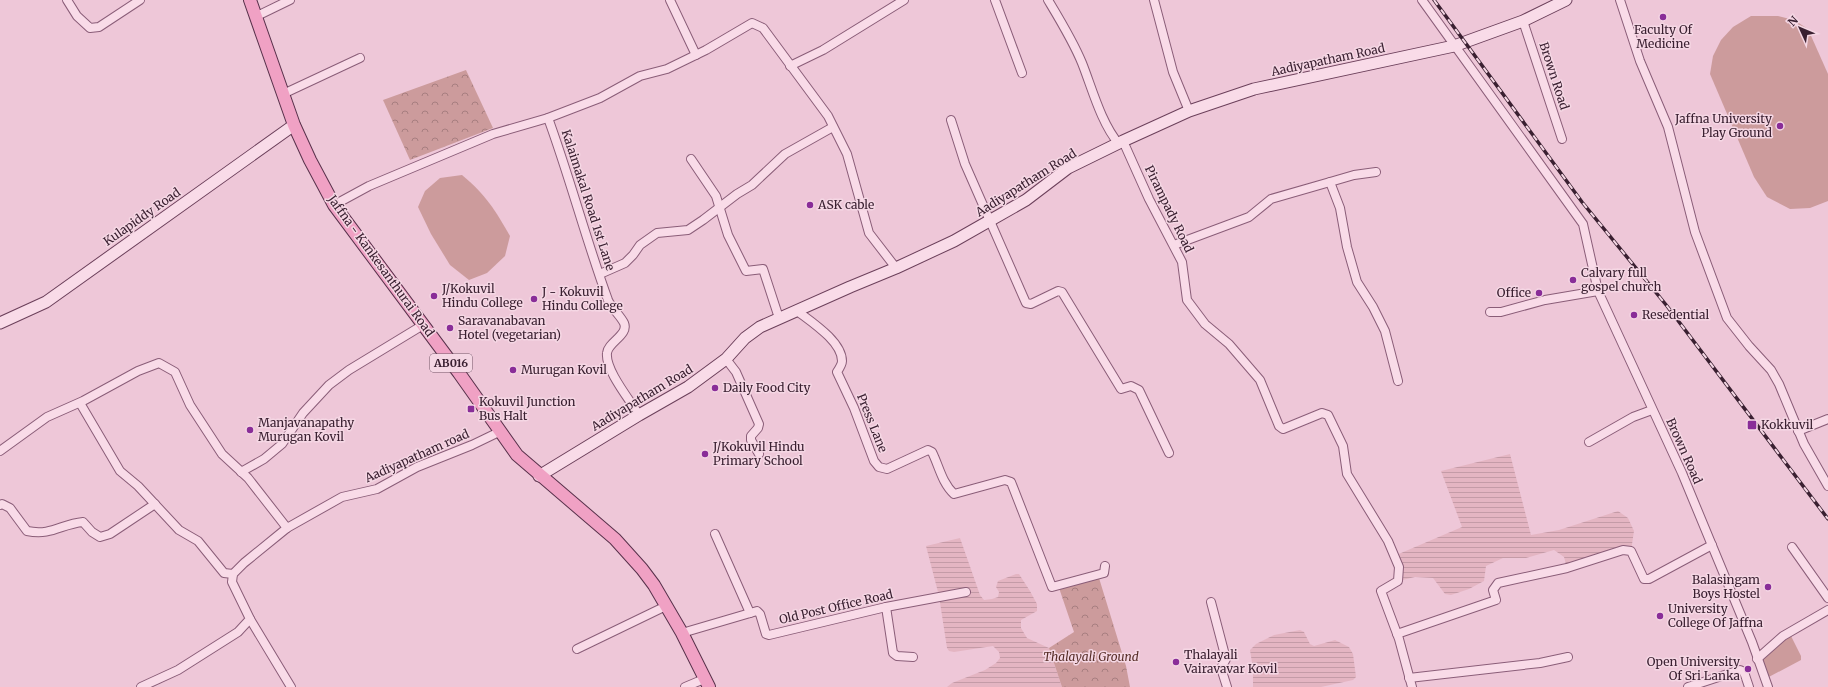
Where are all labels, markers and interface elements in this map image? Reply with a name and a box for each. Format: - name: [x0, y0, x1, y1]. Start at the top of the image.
- north arrow: [1780, 8, 1820, 48]
- marker: Faculty Of Medicine: [1658, 12, 1668, 22]
- text: N: [1785, 13, 1801, 29]
- place label: Faculty Of Medicine: [1634, 22, 1693, 51]
- street label: Aadiyapatham Road: [1269, 40, 1386, 79]
- street label: Brown Road: [1536, 40, 1572, 112]
- place label: Jaffna University Play Ground: [1674, 111, 1772, 140]
- marker: Jaffna University Play Ground: [1775, 121, 1785, 131]
- street label: Kalaimakal Road 1st Lane: [559, 127, 618, 272]
- street label: Aadiyapatham Road: [972, 146, 1079, 220]
- street label: Pirampady Road: [1142, 163, 1197, 255]
- street label: Kulapiddy Road: [100, 185, 183, 249]
- street label: Jaffna - Kankesanthurai Road: [324, 191, 438, 339]
- place label: ASK cable: [817, 197, 874, 212]
- marker: ASK cable: [805, 200, 815, 210]
- place label: Calvary full gospel church: [1581, 265, 1661, 294]
- marker: Calvary full gospel church: [1568, 275, 1578, 285]
- place label: J/Kokuvil Hindu College: [441, 281, 523, 310]
- place label: J - Kokuvil Hindu College: [541, 284, 623, 313]
- place label: Office: [1497, 285, 1531, 300]
- marker: Office: [1534, 288, 1544, 298]
- marker: J/Kokuvil Hindu College: [429, 291, 439, 301]
- marker: J - Kokuvil Hindu College: [529, 294, 539, 304]
- place label: Resedential: [1642, 307, 1710, 322]
- marker: Resedential: [1629, 310, 1639, 320]
- place label: Saravanabavan Hotel (vegetarian): [458, 313, 561, 342]
- marker: Saravanabavan Hotel (vegetarian): [445, 323, 455, 333]
- road number: AB016: [430, 354, 472, 372]
- street label: Aadiyapatham Road: [587, 361, 695, 434]
- place label: Murugan Kovil: [521, 362, 607, 377]
- marker: Murugan Kovil: [508, 365, 518, 375]
- place label: Daily Food City: [723, 380, 810, 395]
- marker: Daily Food City: [710, 383, 720, 393]
- street label: Press Lane: [854, 391, 891, 454]
- place label: Kokuvil Junction Bus Halt: [479, 394, 576, 423]
- marker: Kokuvil Junction Bus Halt: [466, 404, 476, 414]
- place label: Manjavanapathy Murugan Kovil: [258, 415, 354, 444]
- street label: Brown Road: [1663, 416, 1706, 486]
- place label: Kokkuvil: [1761, 417, 1814, 432]
- marker: Kokkuvil: [1746, 419, 1758, 431]
- marker: Manjavanapathy Murugan Kovil: [245, 425, 255, 435]
- street label: Aadiyapatham road: [361, 426, 471, 486]
- place label: J/Kokuvil Hindu Primary School: [712, 439, 805, 468]
- marker: J/Kokuvil Hindu Primary School: [700, 449, 710, 459]
- place label: Balasingam Boys Hostel: [1692, 572, 1760, 601]
- marker: Balasingam Boys Hostel: [1763, 582, 1773, 592]
- street label: Old Post Office Road: [778, 586, 894, 627]
- place label: University College Of Jaffna: [1668, 601, 1764, 630]
- marker: University College Of Jaffna: [1655, 611, 1665, 621]
- place label: Thalayali Vairavavar Kovil: [1183, 647, 1278, 676]
- park label: Thalayali Ground: [1043, 649, 1139, 664]
- place label: Open University Of Sri Lanka: [1647, 654, 1741, 683]
- marker: Thalayali Vairavavar Kovil: [1171, 657, 1181, 667]
- marker: Open University Of Sri Lanka: [1743, 664, 1753, 674]

